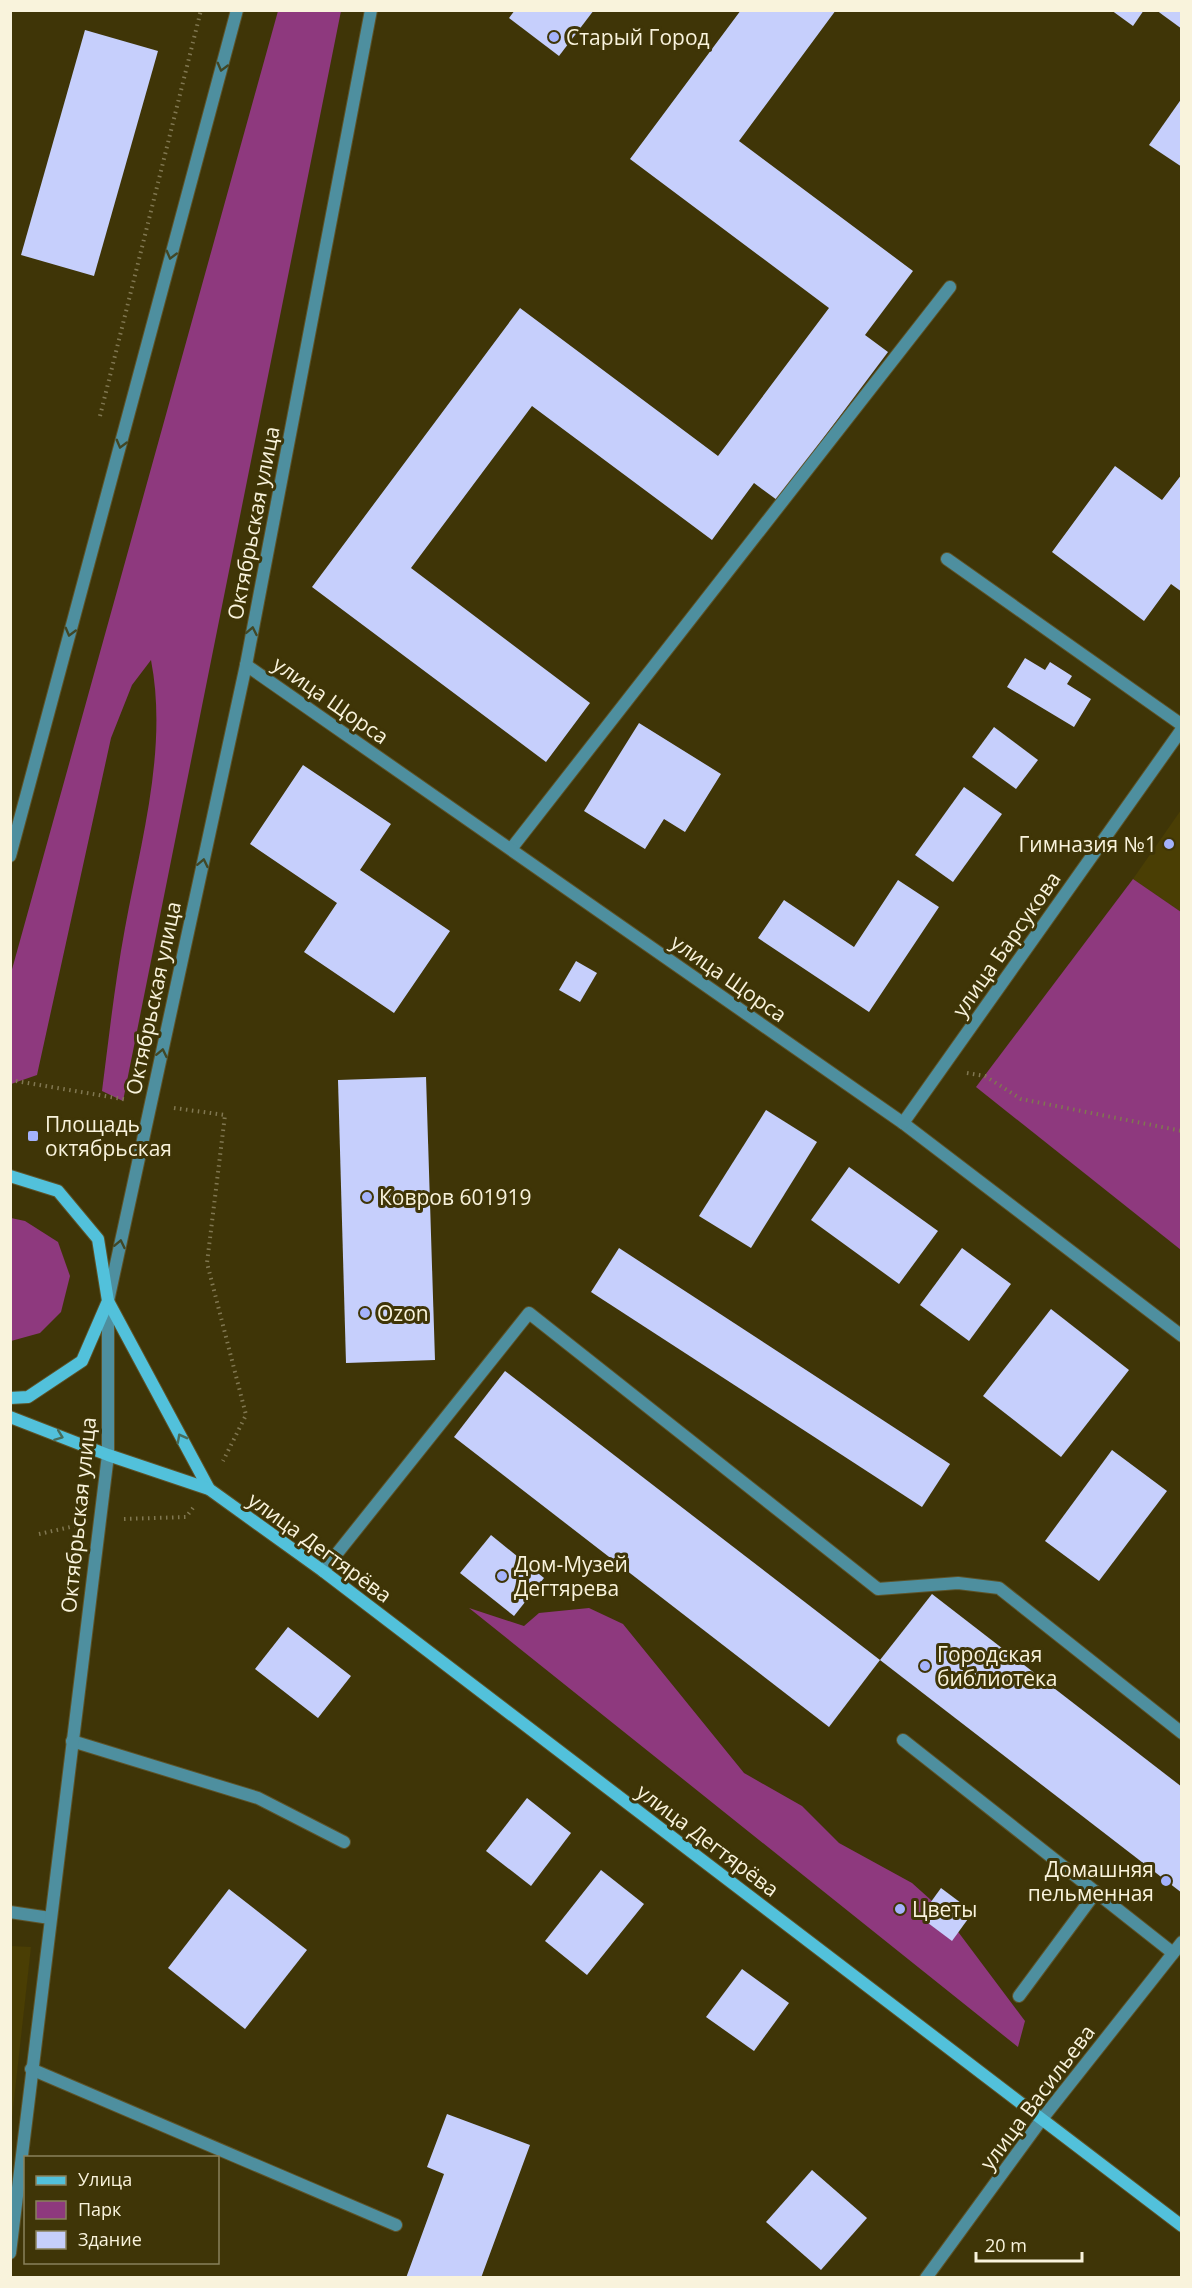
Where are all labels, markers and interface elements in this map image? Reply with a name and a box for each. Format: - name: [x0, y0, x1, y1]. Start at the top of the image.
- place label: Старый Город: [566, 23, 710, 51]
- marker: Старый Город: [547, 30, 561, 44]
- one-way arrow: [216, 62, 229, 72]
- one-way arrow: [166, 250, 179, 260]
- street label: Октябрьская улица: [220, 424, 286, 622]
- one-way arrow: [116, 438, 128, 449]
- one-way arrow: [245, 626, 258, 636]
- one-way arrow: [65, 627, 78, 637]
- street label: улица Щорса: [268, 650, 394, 750]
- place label: Гимназия №1: [1018, 830, 1157, 858]
- marker: Гимназия №1: [1162, 837, 1176, 851]
- one-way arrow: [196, 858, 209, 868]
- street label: улица Барсукова: [945, 866, 1067, 1022]
- street label: Октябрьская улица: [119, 899, 187, 1097]
- street label: улица Щорса: [666, 928, 792, 1028]
- one-way arrow: [154, 1048, 167, 1058]
- place label: Площадь октябрьская: [45, 1110, 172, 1162]
- marker: Площадь октябрьская: [26, 1129, 40, 1143]
- place label: Ковров 601919: [379, 1183, 532, 1211]
- marker: Ковров 601919: [360, 1190, 374, 1204]
- one-way arrow: [113, 1239, 126, 1249]
- place label: Ozon: [377, 1299, 429, 1327]
- marker: Ozon: [358, 1306, 372, 1320]
- street label: Октябрьская улица: [54, 1416, 102, 1614]
- one-way arrow: [53, 1428, 64, 1441]
- one-way arrow: [177, 1434, 188, 1444]
- street label: улица Дегтярёва: [242, 1485, 398, 1609]
- place label: Дом-Музей Дегтярева: [514, 1550, 628, 1602]
- marker: Дом-Музей Дегтярева: [495, 1569, 509, 1583]
- place label: Городская библиотека: [937, 1640, 1058, 1692]
- marker: Городская библиотека: [918, 1659, 932, 1673]
- street label: улица Дегтярёва: [631, 1777, 785, 1903]
- place label: Домашняя пельменная: [1028, 1855, 1154, 1907]
- marker: Домашняя пельменная: [1159, 1874, 1173, 1888]
- place label: Цветы: [912, 1895, 977, 1923]
- marker: Цветы: [893, 1902, 907, 1916]
- street label: улица Васильева: [973, 2019, 1101, 2175]
- legend: [24, 2156, 219, 2264]
- text: Улица: [78, 2167, 132, 2191]
- text: Парк: [78, 2197, 122, 2221]
- scale bar: [976, 2225, 1082, 2263]
- text: Здание: [78, 2227, 142, 2251]
- text: 20 m: [985, 2233, 1027, 2257]

